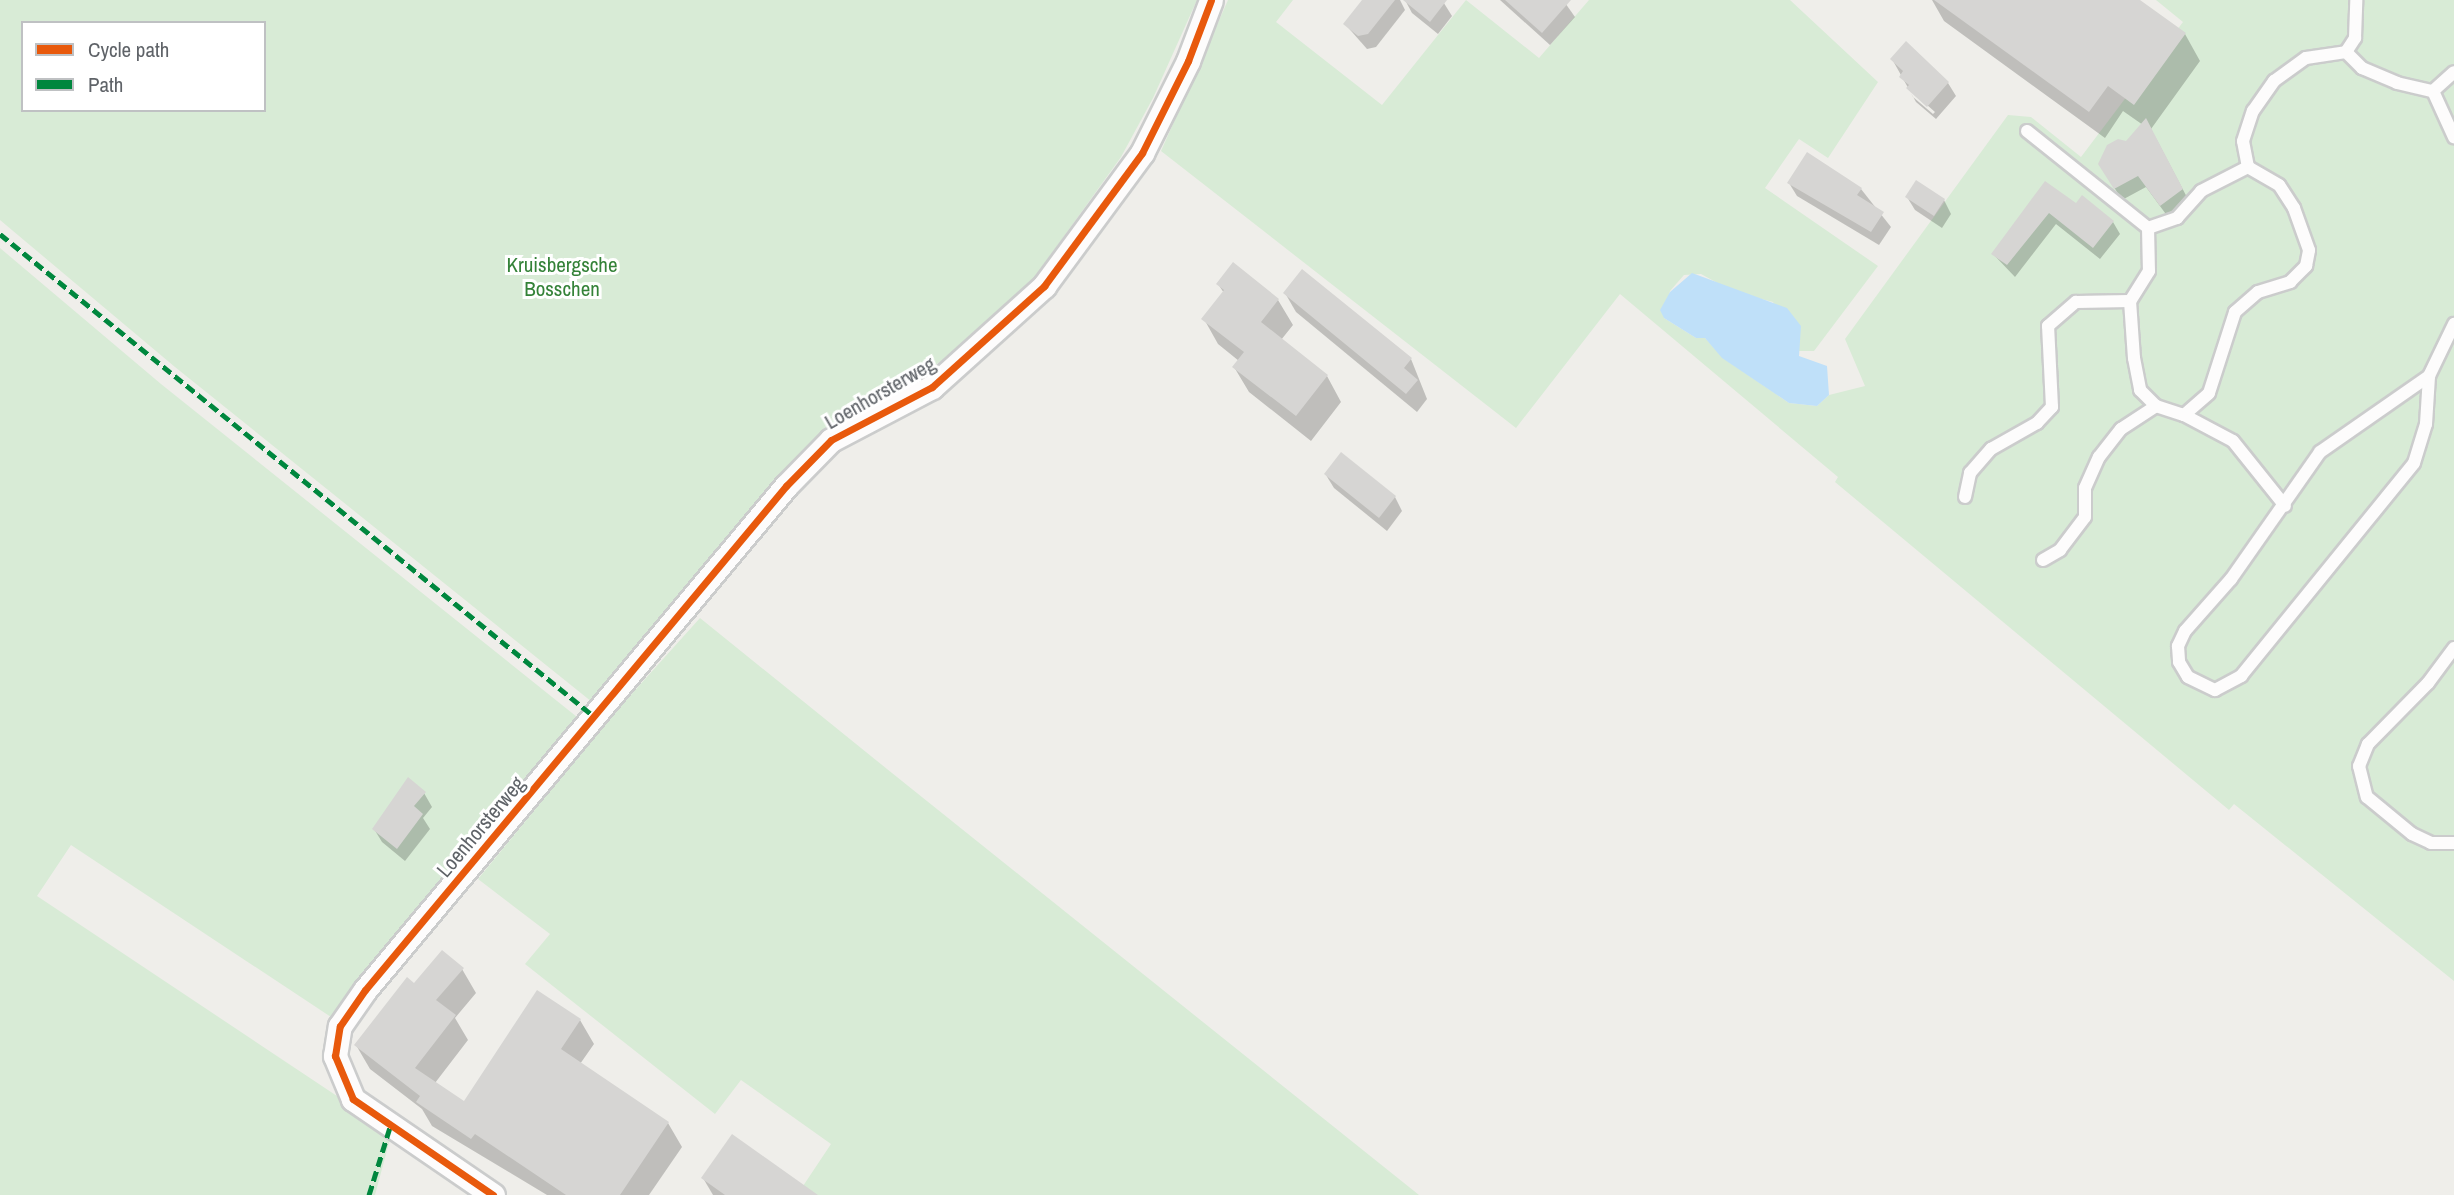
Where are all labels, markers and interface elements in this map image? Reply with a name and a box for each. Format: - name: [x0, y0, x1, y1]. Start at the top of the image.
- legend: [21, 21, 266, 112]
- text: Cycle path: [88, 35, 169, 64]
- text: Path: [88, 70, 123, 99]
- park label: Kruisbergsche Bosschen: [506, 252, 618, 302]
- street label: Loenhorsterweg: [820, 351, 940, 435]
- street label: Loenhorsterweg: [432, 772, 530, 882]

